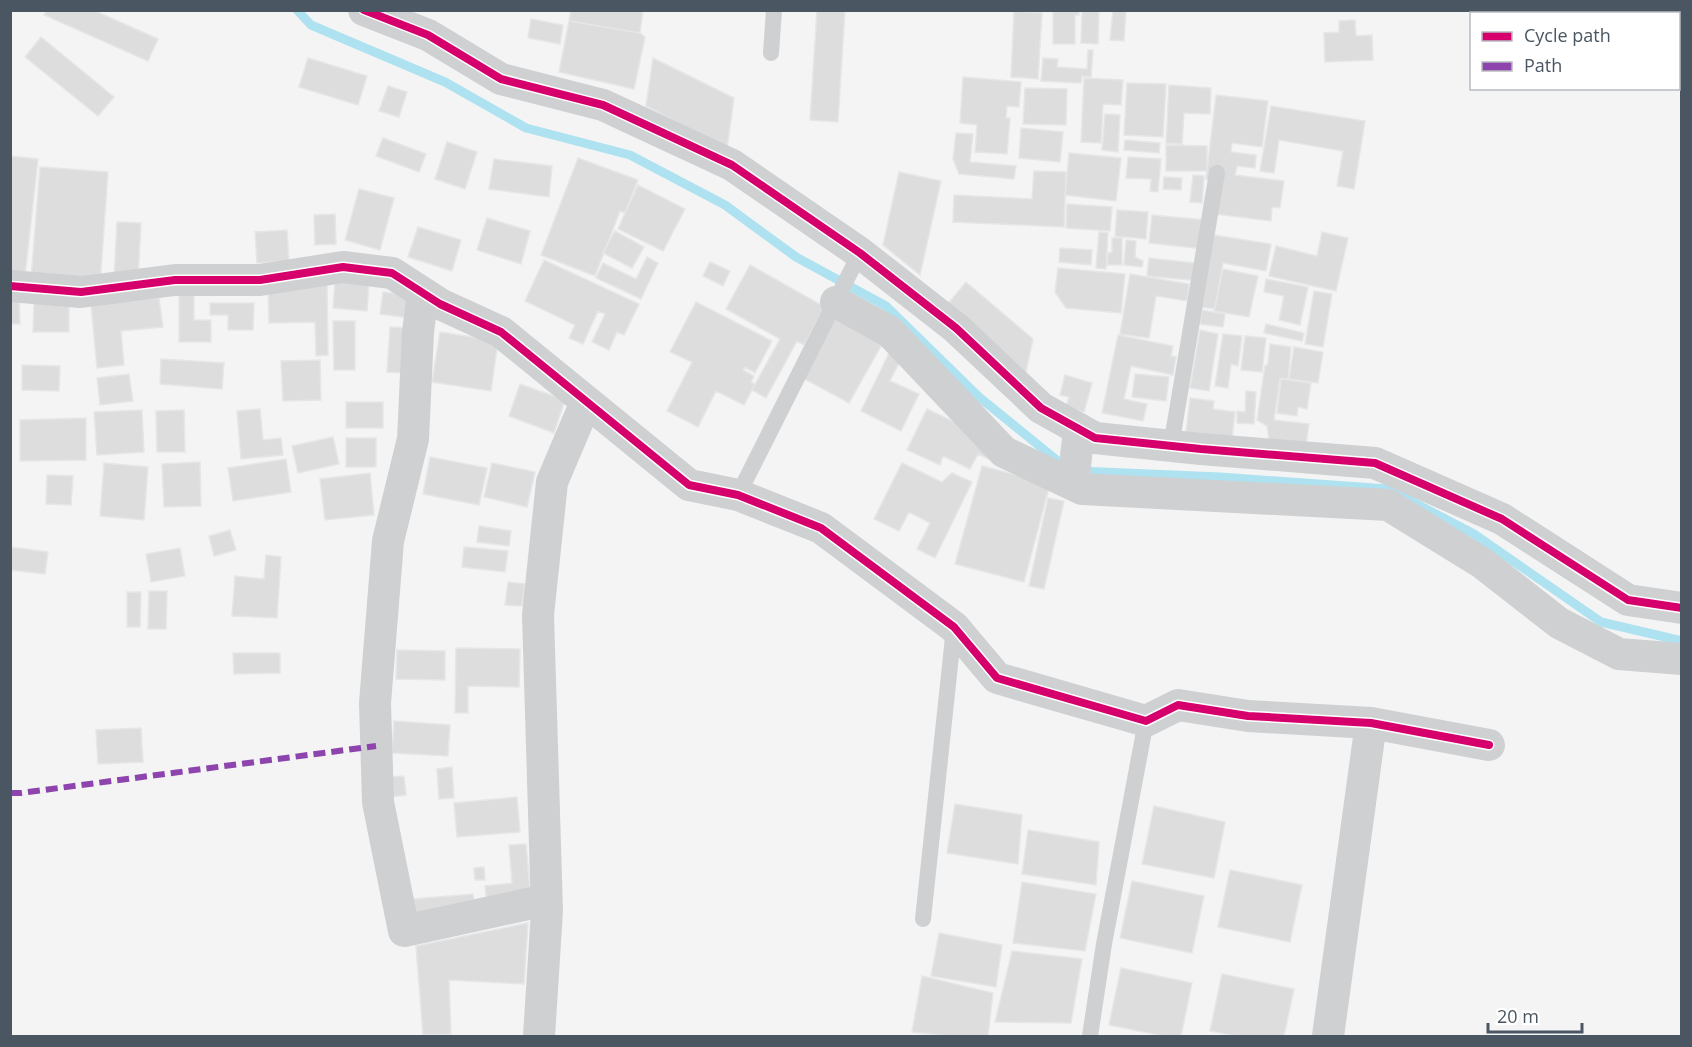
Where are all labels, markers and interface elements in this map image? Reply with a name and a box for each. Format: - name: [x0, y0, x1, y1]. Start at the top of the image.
- legend: [1470, 12, 1680, 90]
- text: Cycle path: [1524, 23, 1611, 47]
- text: Path: [1524, 53, 1562, 77]
- scale bar: [1488, 996, 1582, 1034]
- text: 20 m: [1497, 1004, 1539, 1028]

